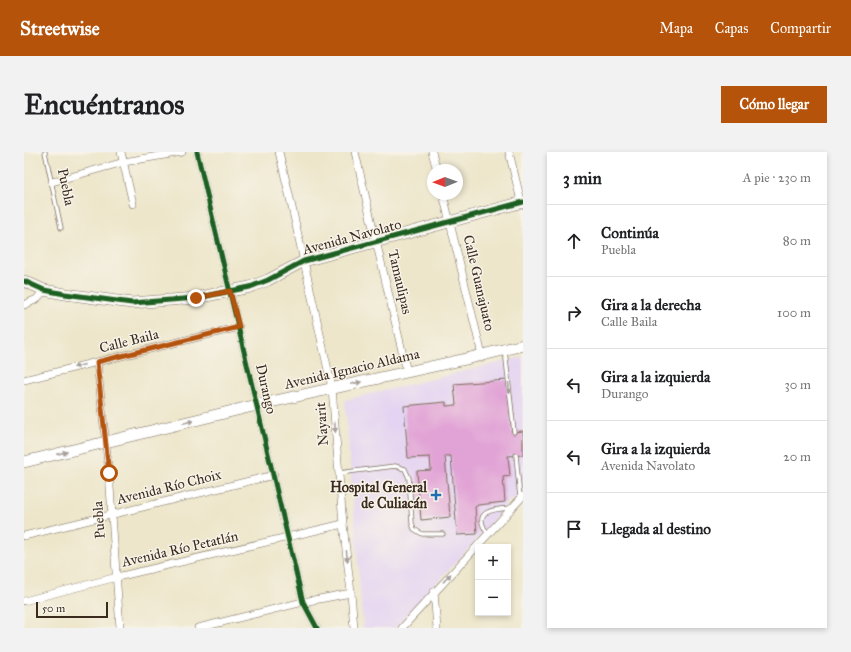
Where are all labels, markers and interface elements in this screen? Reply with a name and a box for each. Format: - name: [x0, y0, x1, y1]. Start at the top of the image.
- text: Streetwise: [20, 17, 100, 40]
- text: Mapa: [660, 20, 693, 37]
- text: Capas: [715, 20, 748, 37]
- text: Compartir: [770, 20, 831, 37]
- button: Cómo llegar: [721, 86, 827, 123]
- text: Encuéntranos: [24, 87, 185, 122]
- north arrow: [427, 164, 463, 200]
- street label: Puebla: [54, 167, 78, 207]
- text: 3 min: [563, 168, 602, 189]
- text: A pie · 230 m: [743, 170, 811, 186]
- street label: Avenida Navolato: [300, 216, 403, 259]
- text: Continúa: [601, 224, 659, 242]
- icon: ahead: [563, 230, 585, 252]
- street label: Calle Guanajuato: [460, 233, 498, 333]
- text: 80 m: [783, 233, 811, 249]
- text: Puebla: [601, 242, 636, 258]
- street label: Tamaulipas: [384, 248, 416, 316]
- route end: [187, 289, 205, 307]
- text: Gira a la derecha: [601, 296, 701, 314]
- icon: right: [563, 302, 585, 324]
- text: 100 m: [777, 305, 811, 321]
- text: Calle Baila: [601, 314, 657, 330]
- street label: Calle Baila: [98, 325, 161, 357]
- street label: Avenida Ignacio Aldama: [282, 345, 421, 393]
- street label: Durango: [252, 362, 280, 416]
- one-way arrow: [73, 364, 85, 370]
- text: Gira a la izquierda: [601, 368, 710, 386]
- icon: left: [563, 374, 585, 396]
- text: 30 m: [785, 377, 811, 393]
- one-way arrow: [350, 380, 362, 386]
- one-way arrow: [506, 382, 512, 394]
- text: Durango: [601, 386, 648, 402]
- street label: Nayarit: [312, 402, 332, 446]
- one-way arrow: [182, 419, 194, 425]
- one-way arrow: [332, 421, 339, 433]
- text: Gira a la izquierda: [601, 440, 710, 458]
- icon: left: [563, 446, 585, 468]
- one-way arrow: [56, 449, 68, 455]
- text: 20 m: [783, 449, 811, 465]
- text: Avenida Navolato: [601, 458, 695, 474]
- route start: [100, 464, 118, 482]
- street label: Avenida Río Choix: [114, 466, 224, 508]
- place label: Hospital General de Culiacán: [330, 479, 428, 512]
- marker: Hospital General de Culiacán: [430, 489, 442, 501]
- street label: Puebla: [89, 500, 109, 539]
- icon: arrive: [563, 518, 585, 540]
- text: Llegada al destino: [601, 520, 711, 538]
- street label: Avenida Río Petatlán: [119, 527, 240, 571]
- map controls: [475, 544, 511, 616]
- button: +: [475, 544, 511, 580]
- one-way arrow: [344, 550, 350, 562]
- one-way arrow: [442, 573, 452, 583]
- button: −: [475, 580, 511, 616]
- scale bar: [36, 600, 108, 619]
- text: 50 m: [42, 602, 65, 615]

